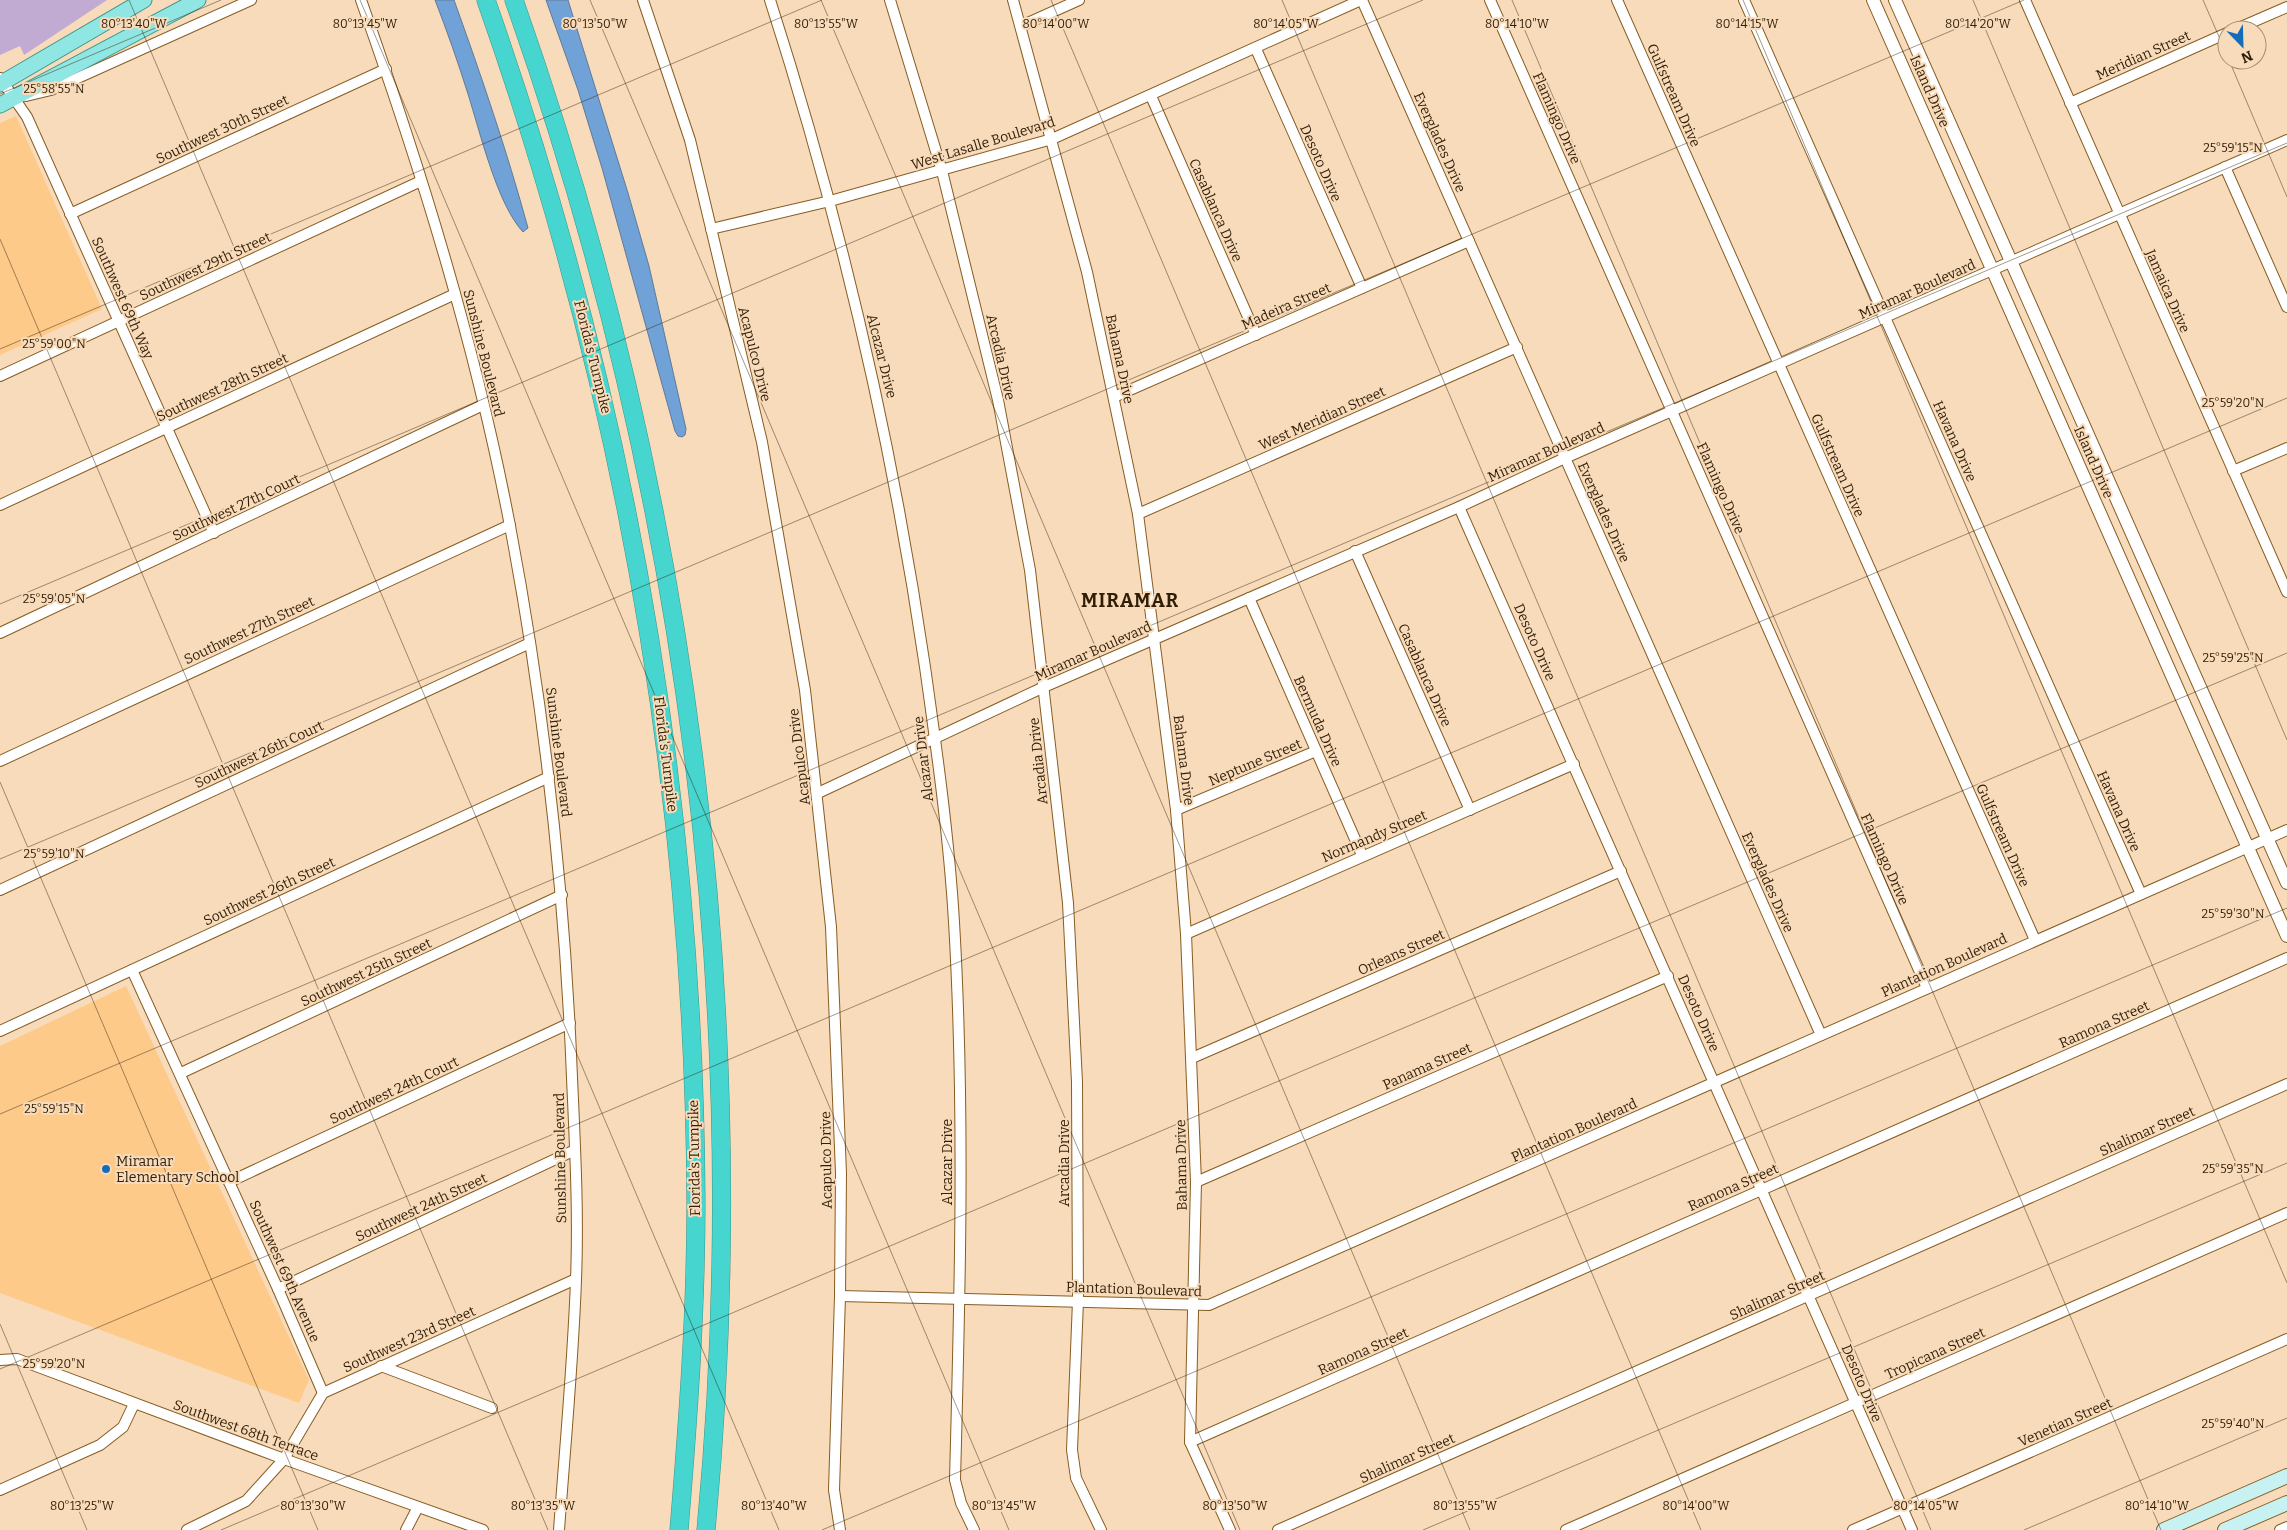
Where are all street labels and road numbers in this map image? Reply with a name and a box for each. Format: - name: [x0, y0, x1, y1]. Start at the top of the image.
- street label: Meridian Street: [2094, 27, 2193, 84]
- street label: Gulfstream Drive: [1643, 41, 1704, 150]
- street label: Island Drive: [1906, 52, 1953, 130]
- street label: Flamingo Drive: [1529, 70, 1584, 167]
- street label: Everglades Drive: [1410, 89, 1469, 195]
- street label: Southwest 30th Street: [153, 91, 291, 168]
- street label: West Lasalle Boulevard: [909, 113, 1057, 173]
- street label: Desoto Drive: [1296, 122, 1345, 204]
- street label: Casablanca Drive: [1185, 156, 1246, 264]
- street label: Southwest 29th Street: [137, 228, 274, 304]
- street label: Southwest 69th Way: [88, 234, 157, 363]
- street label: Jamaica Drive: [2141, 246, 2193, 335]
- street label: Miramar Boulevard: [1856, 256, 1978, 323]
- street label: Madeira Street: [1239, 279, 1333, 334]
- street label: Sunshine Boulevard: [459, 288, 508, 419]
- street label: Florida's Turnpike: [570, 299, 615, 416]
- street label: Acapulco Drive: [734, 305, 775, 404]
- street label: Alcazar Drive: [863, 312, 900, 400]
- street label: Arcadia Drive: [982, 313, 1019, 402]
- street label: Bahama Drive: [1102, 313, 1137, 405]
- street label: Southwest 28th Street: [154, 349, 291, 425]
- street label: West Meridian Street: [1256, 383, 1388, 454]
- street label: Havana Drive: [1929, 398, 1980, 484]
- street label: Gulfstream Drive: [1807, 411, 1868, 520]
- street label: Miramar Boulevard: [1485, 419, 1607, 486]
- street label: Island Drive: [2070, 423, 2117, 501]
- street label: Flamingo Drive: [1693, 440, 1748, 537]
- street label: Everglades Drive: [1574, 459, 1633, 565]
- street label: Southwest 27th Court: [170, 470, 303, 545]
- street label: Southwest 27th Street: [181, 593, 317, 668]
- street label: Desoto Drive: [1510, 601, 1559, 683]
- street label: Miramar Boulevard: [1032, 618, 1154, 685]
- street label: Casablanca Drive: [1394, 621, 1455, 729]
- street label: Bermuda Drive: [1290, 673, 1345, 769]
- street label: Sunshine Boulevard: [542, 686, 575, 818]
- street label: Florida's Turnpike: [650, 695, 681, 813]
- street label: Acapulco Drive: [785, 707, 814, 806]
- street label: Bahama Drive: [1170, 714, 1197, 806]
- street label: Alcazar Drive: [910, 715, 937, 803]
- street label: Southwest 26th Court: [192, 717, 326, 792]
- street label: Arcadia Drive: [1025, 717, 1052, 805]
- street label: Neptune Street: [1206, 735, 1304, 790]
- street label: Havana Drive: [2093, 768, 2144, 854]
- street label: Gulfstream Drive: [1972, 781, 2033, 890]
- street label: Normandy Street: [1319, 807, 1429, 866]
- street label: Flamingo Drive: [1857, 811, 1912, 908]
- street label: Everglades Drive: [1738, 829, 1797, 935]
- street label: Southwest 26th Street: [201, 853, 338, 929]
- street label: Orleans Street: [1355, 926, 1447, 979]
- street label: Plantation Boulevard: [1879, 930, 2010, 1001]
- street label: Southwest 25th Street: [298, 935, 434, 1010]
- street label: Desoto Drive: [1674, 972, 1723, 1054]
- street label: Ramona Street: [2056, 997, 2152, 1052]
- street label: Panama Street: [1380, 1039, 1474, 1094]
- street label: Southwest 24th Court: [327, 1053, 461, 1128]
- street label: Sunshine Boulevard: [551, 1093, 570, 1223]
- street label: Plantation Boulevard: [1509, 1095, 1640, 1166]
- street label: Florida's Turnpike: [685, 1100, 704, 1216]
- street label: Shalimar Street: [2097, 1103, 2197, 1160]
- street label: Acapulco Drive: [817, 1111, 836, 1209]
- street label: Alcazar Drive: [939, 1119, 956, 1205]
- street label: Arcadia Drive: [1056, 1119, 1073, 1207]
- street label: Bahama Drive: [1172, 1119, 1191, 1211]
- street label: Ramona Street: [1685, 1160, 1781, 1215]
- street label: Southwest 24th Street: [353, 1170, 490, 1245]
- street label: Southwest 69th Avenue: [246, 1198, 324, 1345]
- street label: Shalimar Street: [1727, 1267, 1827, 1324]
- street label: Plantation Boulevard: [1066, 1279, 1202, 1300]
- street label: Southwest 23rd Street: [340, 1303, 478, 1376]
- street label: Ramona Street: [1315, 1324, 1411, 1379]
- street label: Tropicana Street: [1883, 1324, 1988, 1383]
- street label: Desoto Drive: [1838, 1342, 1886, 1425]
- street label: Venetian Street: [2016, 1394, 2115, 1451]
- street label: Southwest 68th Terrace: [171, 1396, 321, 1465]
- street label: Shalimar Street: [1357, 1430, 1457, 1487]

